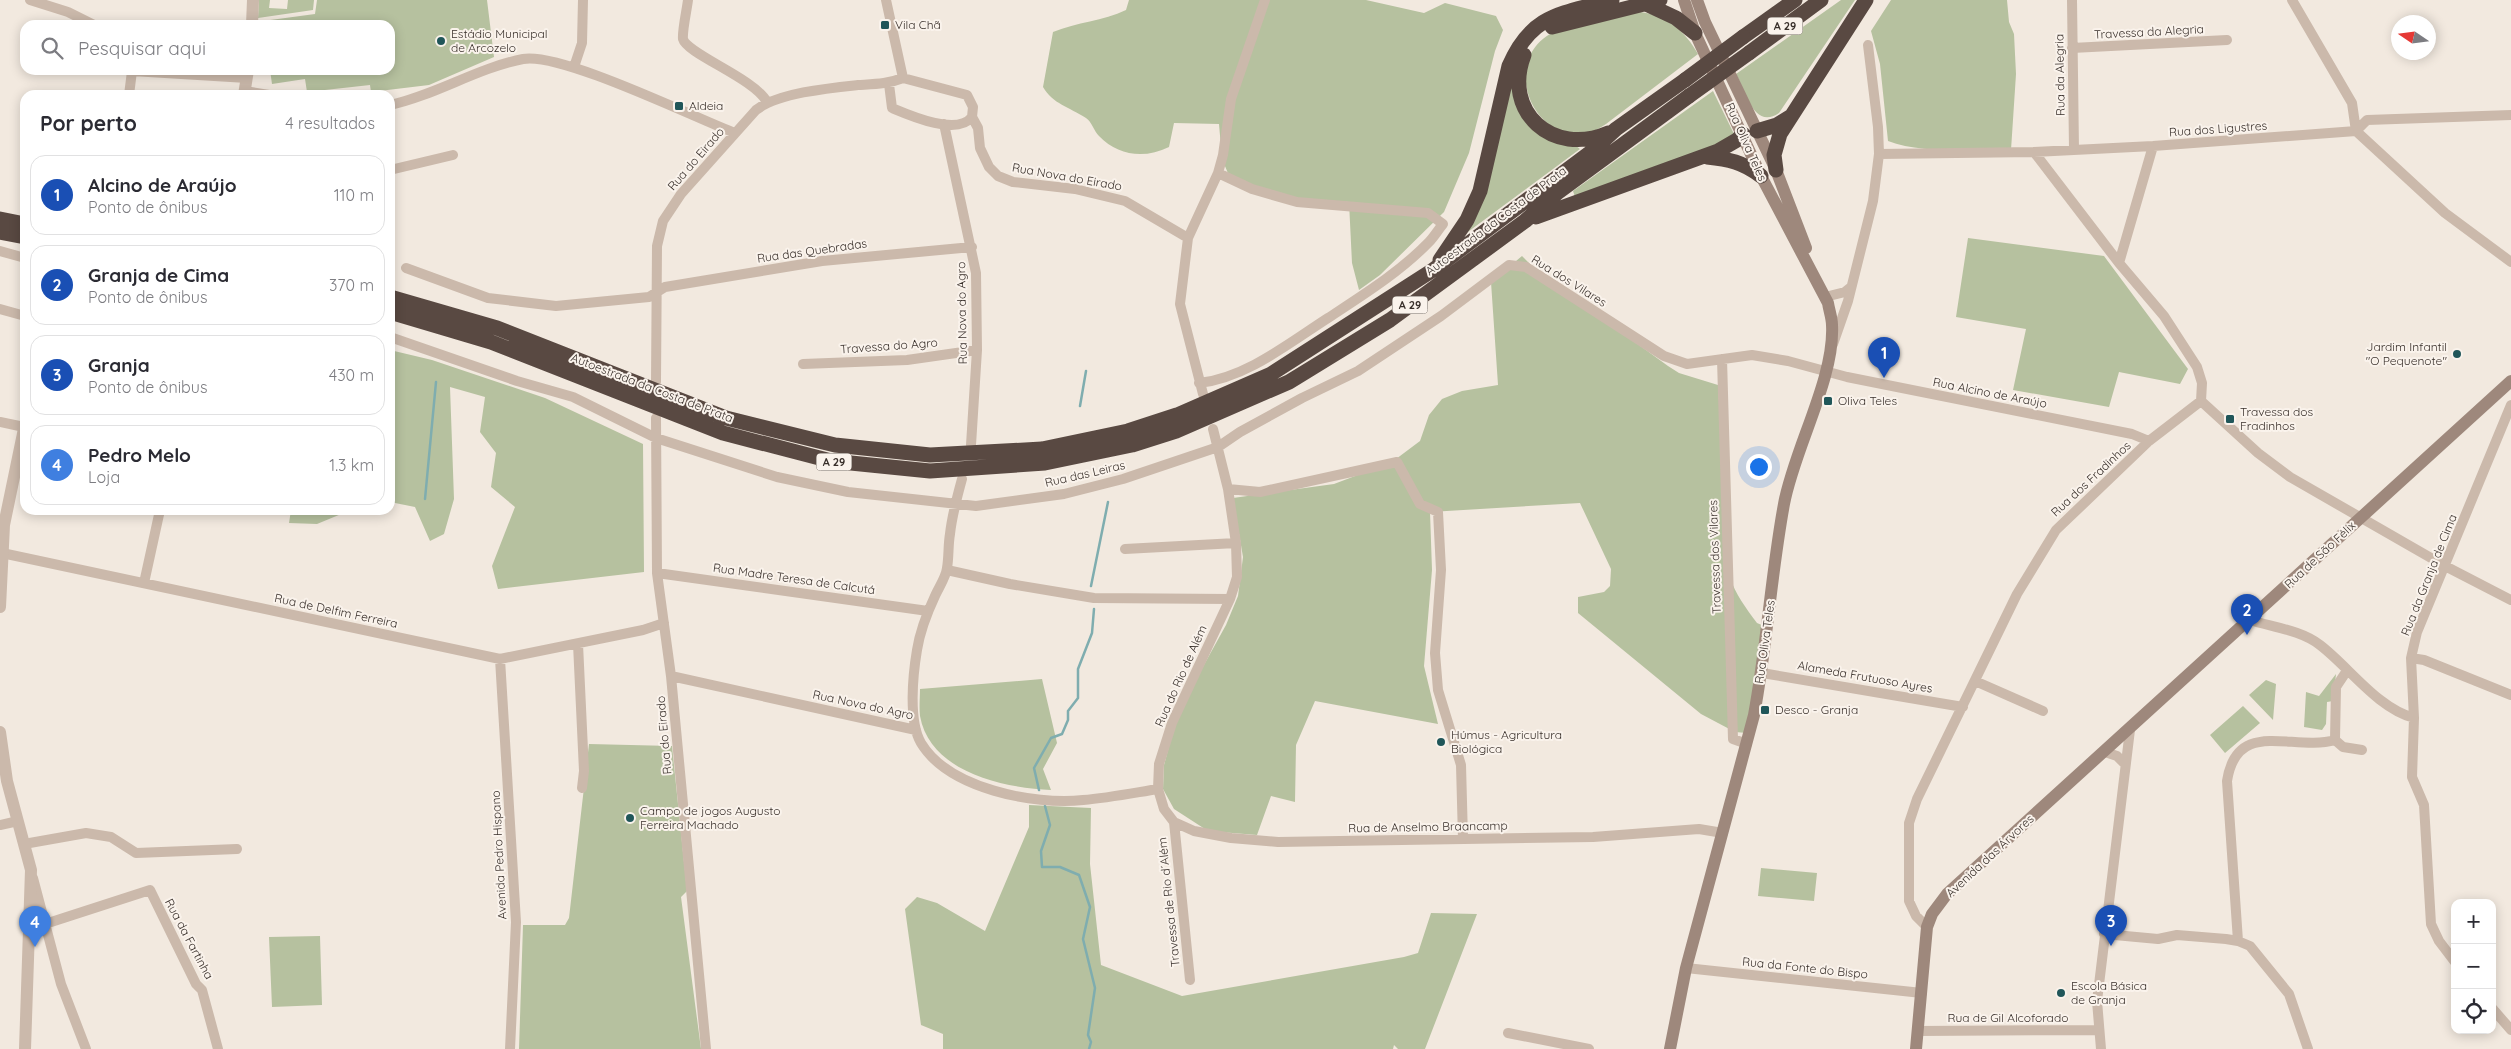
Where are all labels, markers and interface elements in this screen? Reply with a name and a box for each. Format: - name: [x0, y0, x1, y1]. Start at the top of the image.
- north arrow: [2391, 15, 2436, 60]
- place label: Vila Chã: [895, 17, 941, 32]
- road number: A 29: [1768, 18, 1802, 34]
- marker: Vila Chã: [879, 19, 891, 31]
- search box: [20, 20, 395, 75]
- street label: Travessa da Alegria: [2094, 21, 2204, 42]
- place label: Estádio Municipal de Arcozelo: [451, 26, 548, 55]
- icon: search: [38, 34, 66, 62]
- street label: Rua da Alegria: [2051, 34, 2068, 116]
- marker: Estádio Municipal de Arcozelo: [435, 35, 447, 47]
- text: Pesquisar aqui: [78, 36, 206, 60]
- place label: Aldeia: [689, 98, 723, 113]
- marker: Aldeia: [673, 100, 685, 112]
- street label: Rua Oliva Teles: [1722, 100, 1771, 184]
- text: Por perto: [40, 110, 137, 136]
- text: 4 resultados: [285, 113, 375, 133]
- street label: Rua dos Ligustres: [2168, 118, 2268, 139]
- street label: Rua do Eirado: [664, 124, 727, 193]
- street label: Rua Nova do Eirado: [1011, 159, 1123, 194]
- street label: Autoestrada da Costa de Prata: [1422, 163, 1569, 278]
- text: Alcino de Araújo: [88, 173, 237, 197]
- text: 1: [54, 185, 60, 205]
- text: 110 m: [334, 185, 374, 205]
- text: Ponto de ônibus: [88, 197, 207, 217]
- street label: Rua das Quebradas: [756, 235, 868, 266]
- street label: Rua dos Vilares: [1529, 251, 1610, 310]
- street label: Rua Nova do Agro: [953, 262, 970, 365]
- text: Granja de Cima: [88, 263, 229, 287]
- text: 2: [52, 275, 62, 295]
- text: 370 m: [329, 275, 374, 295]
- text: Ponto de ônibus: [88, 287, 207, 307]
- road number: A 29: [1392, 296, 1428, 314]
- street label: Travessa do Agro: [840, 335, 938, 356]
- pin: 1: [1868, 337, 1900, 378]
- place label: Jardim Infantil "O Pequenote": [2366, 339, 2447, 368]
- marker: Jardim Infantil "O Pequenote": [2451, 348, 2463, 360]
- street label: Autoestrada da Costa de Prata: [569, 350, 735, 425]
- text: Granja: [88, 353, 150, 377]
- text: 3: [53, 365, 61, 385]
- text: 430 m: [329, 365, 374, 385]
- street label: Rua Alcino de Araújo: [1932, 374, 2048, 411]
- text: Ponto de ônibus: [88, 377, 207, 397]
- place label: Oliva Teles: [1838, 393, 1897, 408]
- marker: Oliva Teles: [1822, 395, 1834, 407]
- place label: Travessa dos Fradinhos: [2240, 404, 2314, 433]
- marker: Travessa dos Fradinhos: [2224, 413, 2236, 425]
- street label: Rua dos Fradinhos: [2048, 438, 2134, 519]
- text: Pedro Melo: [88, 443, 191, 467]
- road number: A 29: [816, 454, 852, 471]
- your location: [1746, 454, 1772, 480]
- text: 4: [52, 455, 62, 475]
- text: 1.3 km: [329, 455, 374, 475]
- street label: Rua das Leiras: [1043, 457, 1127, 490]
- text: Loja: [88, 467, 120, 487]
- street label: Travessa dos Vilares: [1705, 499, 1724, 614]
- street label: Rua da Granja de Cima: [2397, 512, 2460, 638]
- street label: Rua de São Félix: [2281, 518, 2358, 591]
- street label: Rua Madre Teresa de Calcutá: [712, 560, 876, 597]
- street label: Rua de Delfim Ferreira: [273, 590, 399, 631]
- pin: 2: [2231, 594, 2263, 635]
- street label: Rua Oliva Teles: [1751, 599, 1778, 685]
- street label: Rua do Rio de Além: [1151, 623, 1210, 729]
- street label: Alameda Frutuoso Ayres: [1796, 657, 1934, 696]
- street label: Rua Nova do Agro: [811, 686, 915, 723]
- street label: Rua do Eirado: [653, 695, 674, 775]
- place label: Desco - Granja: [1775, 702, 1858, 717]
- marker: Desco - Granja: [1759, 704, 1771, 716]
- place label: Húmus - Agricultura Biológica: [1451, 727, 1562, 756]
- marker: Húmus - Agricultura Biológica: [1435, 736, 1447, 748]
- street label: Avenida Pedro Hispano: [488, 790, 509, 920]
- place label: Campo de jogos Augusto Ferreira Machado: [640, 803, 781, 832]
- street label: Avenida das Árvores: [1943, 811, 2037, 900]
- marker: Campo de jogos Augusto Ferreira Machado: [624, 812, 636, 824]
- street label: Rua de Anselmo Braancamp: [1348, 818, 1508, 835]
- street label: Travessa de Rio d´Além: [1154, 836, 1183, 968]
- street label: Rua da Fartinha: [162, 896, 217, 982]
- map controls: [2451, 899, 2496, 1034]
- button: +: [2451, 899, 2496, 944]
- pin: 3: [2095, 905, 2127, 946]
- pin: 4: [19, 906, 51, 947]
- button: −: [2451, 944, 2496, 989]
- street label: Rua da Fonte do Bispo: [1741, 953, 1869, 982]
- place label: Escola Básica de Granja: [2071, 978, 2147, 1007]
- marker: Escola Básica de Granja: [2055, 987, 2067, 999]
- button: locate: [2451, 989, 2496, 1034]
- street label: Rua de Gil Alcoforado: [1948, 1010, 2068, 1025]

